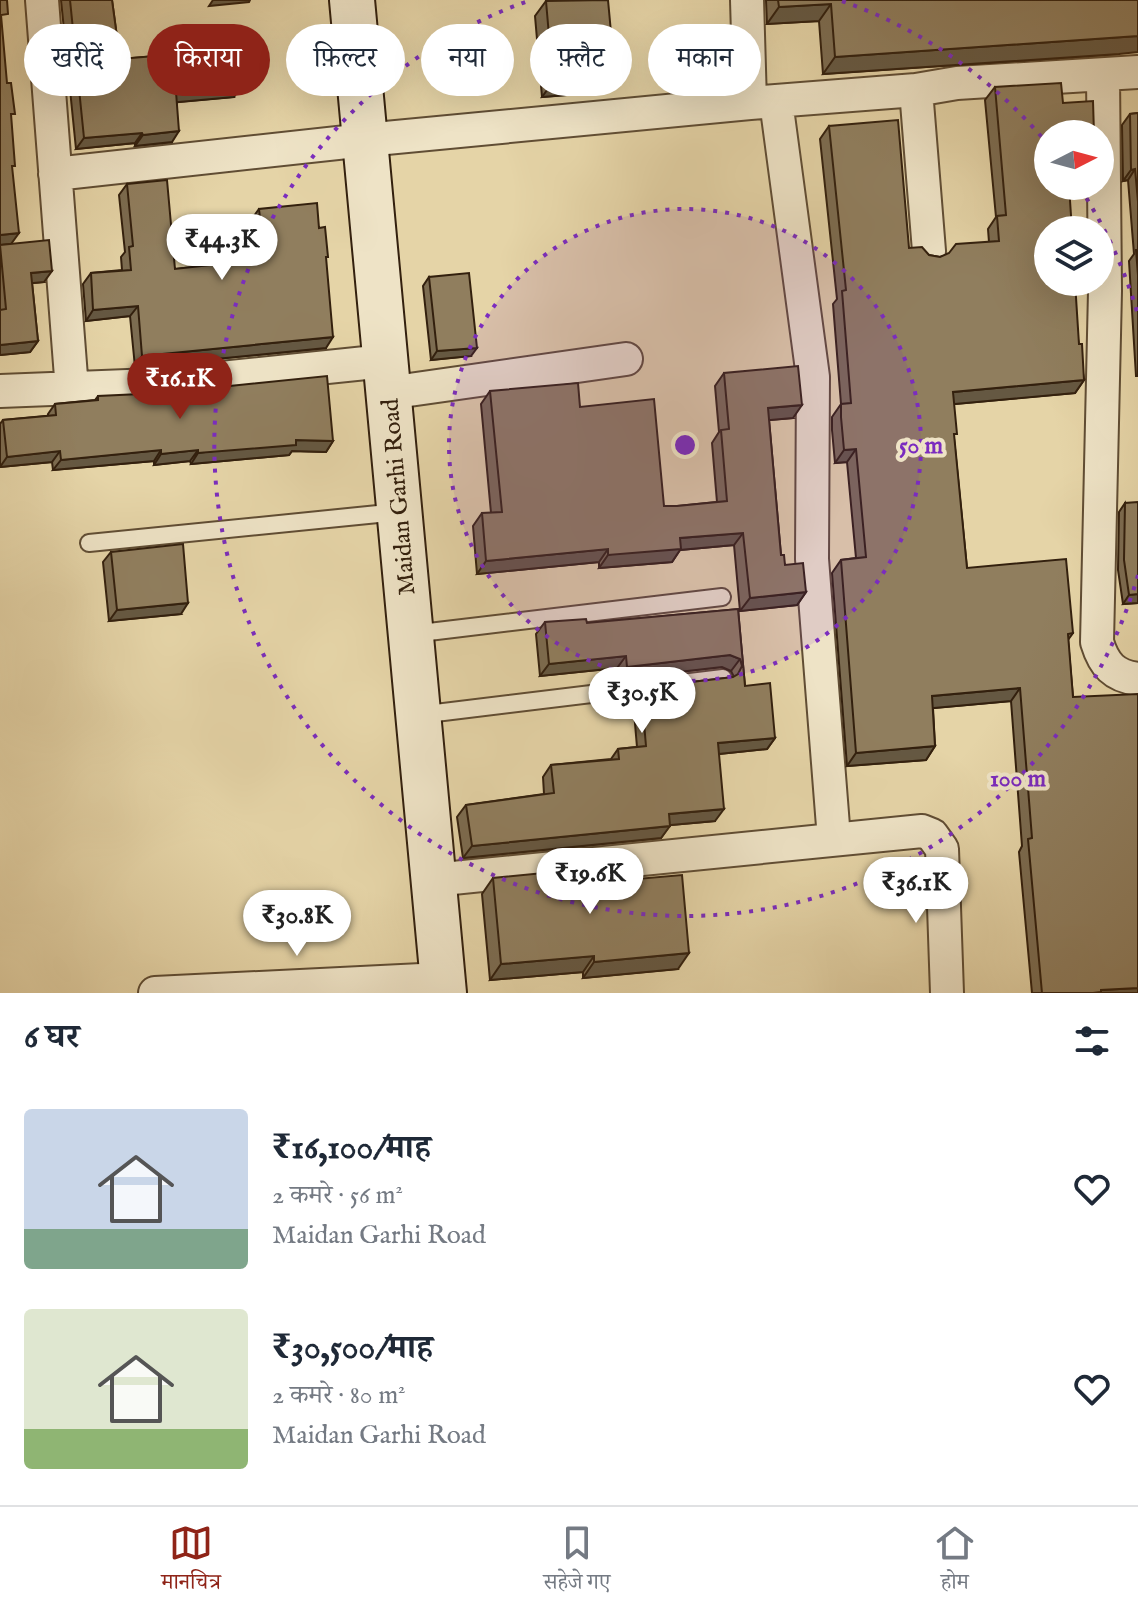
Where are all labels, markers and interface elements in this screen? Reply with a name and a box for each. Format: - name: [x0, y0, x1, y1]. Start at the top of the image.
- chip: खरीदें: [24, 24, 131, 96]
- chip: किराया: [147, 24, 270, 96]
- chip: फ़िल्टर: [286, 24, 405, 96]
- chip: नया: [421, 24, 514, 96]
- chip: फ़्लैट: [530, 24, 632, 96]
- chip: मकान: [648, 24, 761, 96]
- north arrow: [1034, 120, 1114, 200]
- map controls: [1034, 120, 1114, 296]
- pin: ₹44.3K: [157, 214, 287, 282]
- button: layers: [1034, 216, 1114, 296]
- text: ₹44.3K: [185, 223, 259, 256]
- pin: ₹16.1K: [115, 353, 245, 421]
- text: ₹16.1K: [145, 362, 215, 395]
- street label: Maidan Garhi Road: [375, 397, 424, 597]
- centre of rings: [671, 431, 699, 459]
- text: 50 m: [899, 431, 944, 462]
- pin: ₹30.5K: [577, 667, 707, 735]
- text: ₹30.5K: [607, 676, 677, 709]
- text: 100 m: [990, 764, 1047, 795]
- pin: ₹19.6K: [525, 848, 655, 916]
- text: ₹19.6K: [554, 857, 626, 890]
- pin: ₹36.1K: [851, 857, 981, 925]
- text: ₹36.1K: [881, 866, 951, 899]
- pin: ₹30.8K: [232, 890, 362, 958]
- text: ₹30.8K: [261, 899, 333, 932]
- text: 6 घर: [24, 1016, 80, 1059]
- icon: filters: [1070, 1019, 1114, 1063]
- text: ₹16,100/माह: [272, 1127, 431, 1170]
- icon: home: [88, 1141, 184, 1237]
- icon: heart: [1070, 1167, 1114, 1211]
- text: 2 कमरे · 56 m²: [272, 1179, 403, 1212]
- text: Maidan Garhi Road: [272, 1219, 486, 1252]
- text: ₹30,500/माह: [272, 1327, 433, 1370]
- icon: home: [88, 1341, 184, 1437]
- icon: heart: [1070, 1367, 1114, 1411]
- text: 2 कमरे · 80 m²: [272, 1379, 406, 1412]
- text: Maidan Garhi Road: [272, 1419, 486, 1452]
- tab: मानचित्र: [161, 1521, 221, 1603]
- tab: सहेजे गए: [543, 1521, 611, 1603]
- tab: होम: [933, 1521, 977, 1603]

